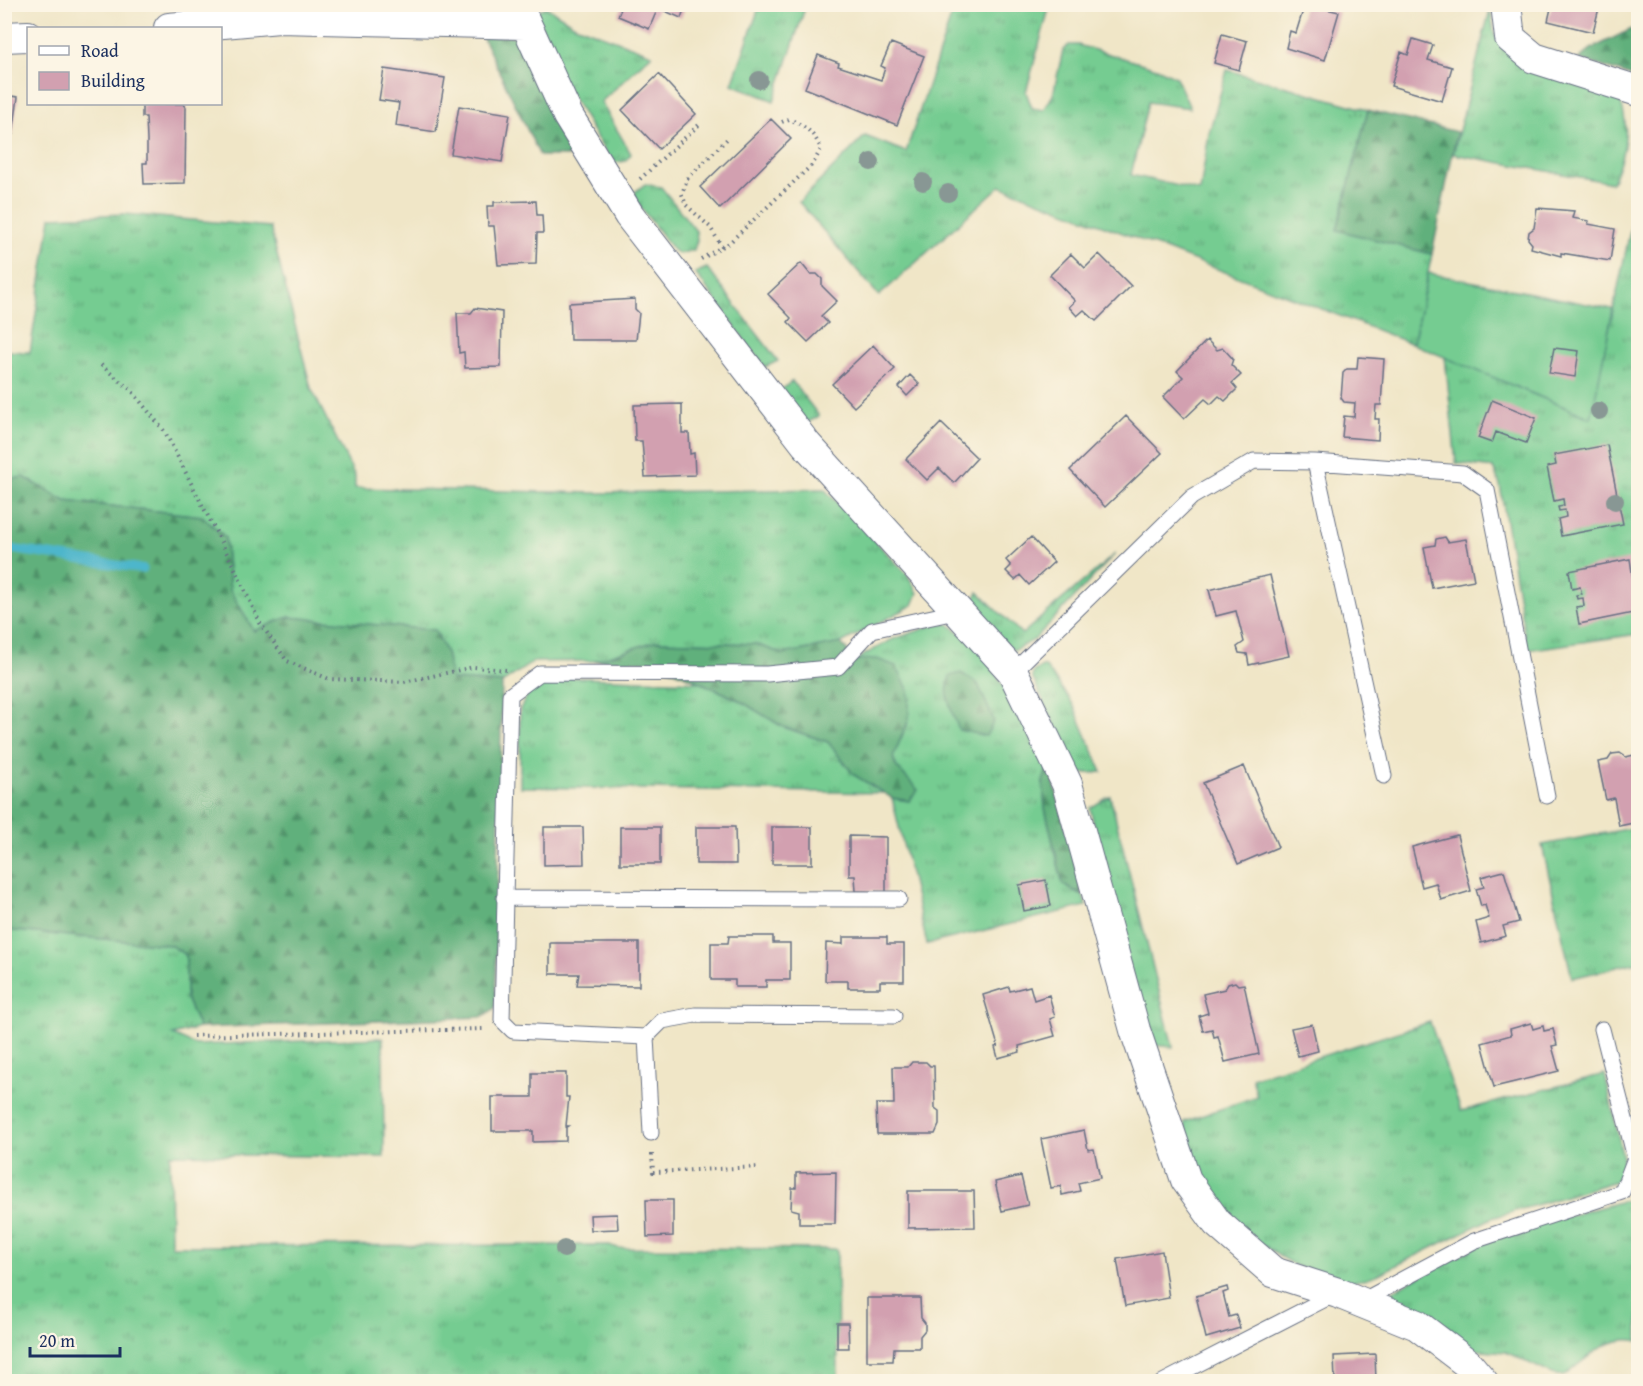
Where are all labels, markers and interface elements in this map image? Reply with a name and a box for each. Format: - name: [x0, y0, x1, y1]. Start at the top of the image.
- legend: [27, 27, 222, 105]
- text: Road: [81, 37, 119, 64]
- text: Building: [81, 67, 145, 94]
- scale bar: [30, 1320, 120, 1358]
- text: 20 m: [39, 1327, 75, 1354]

